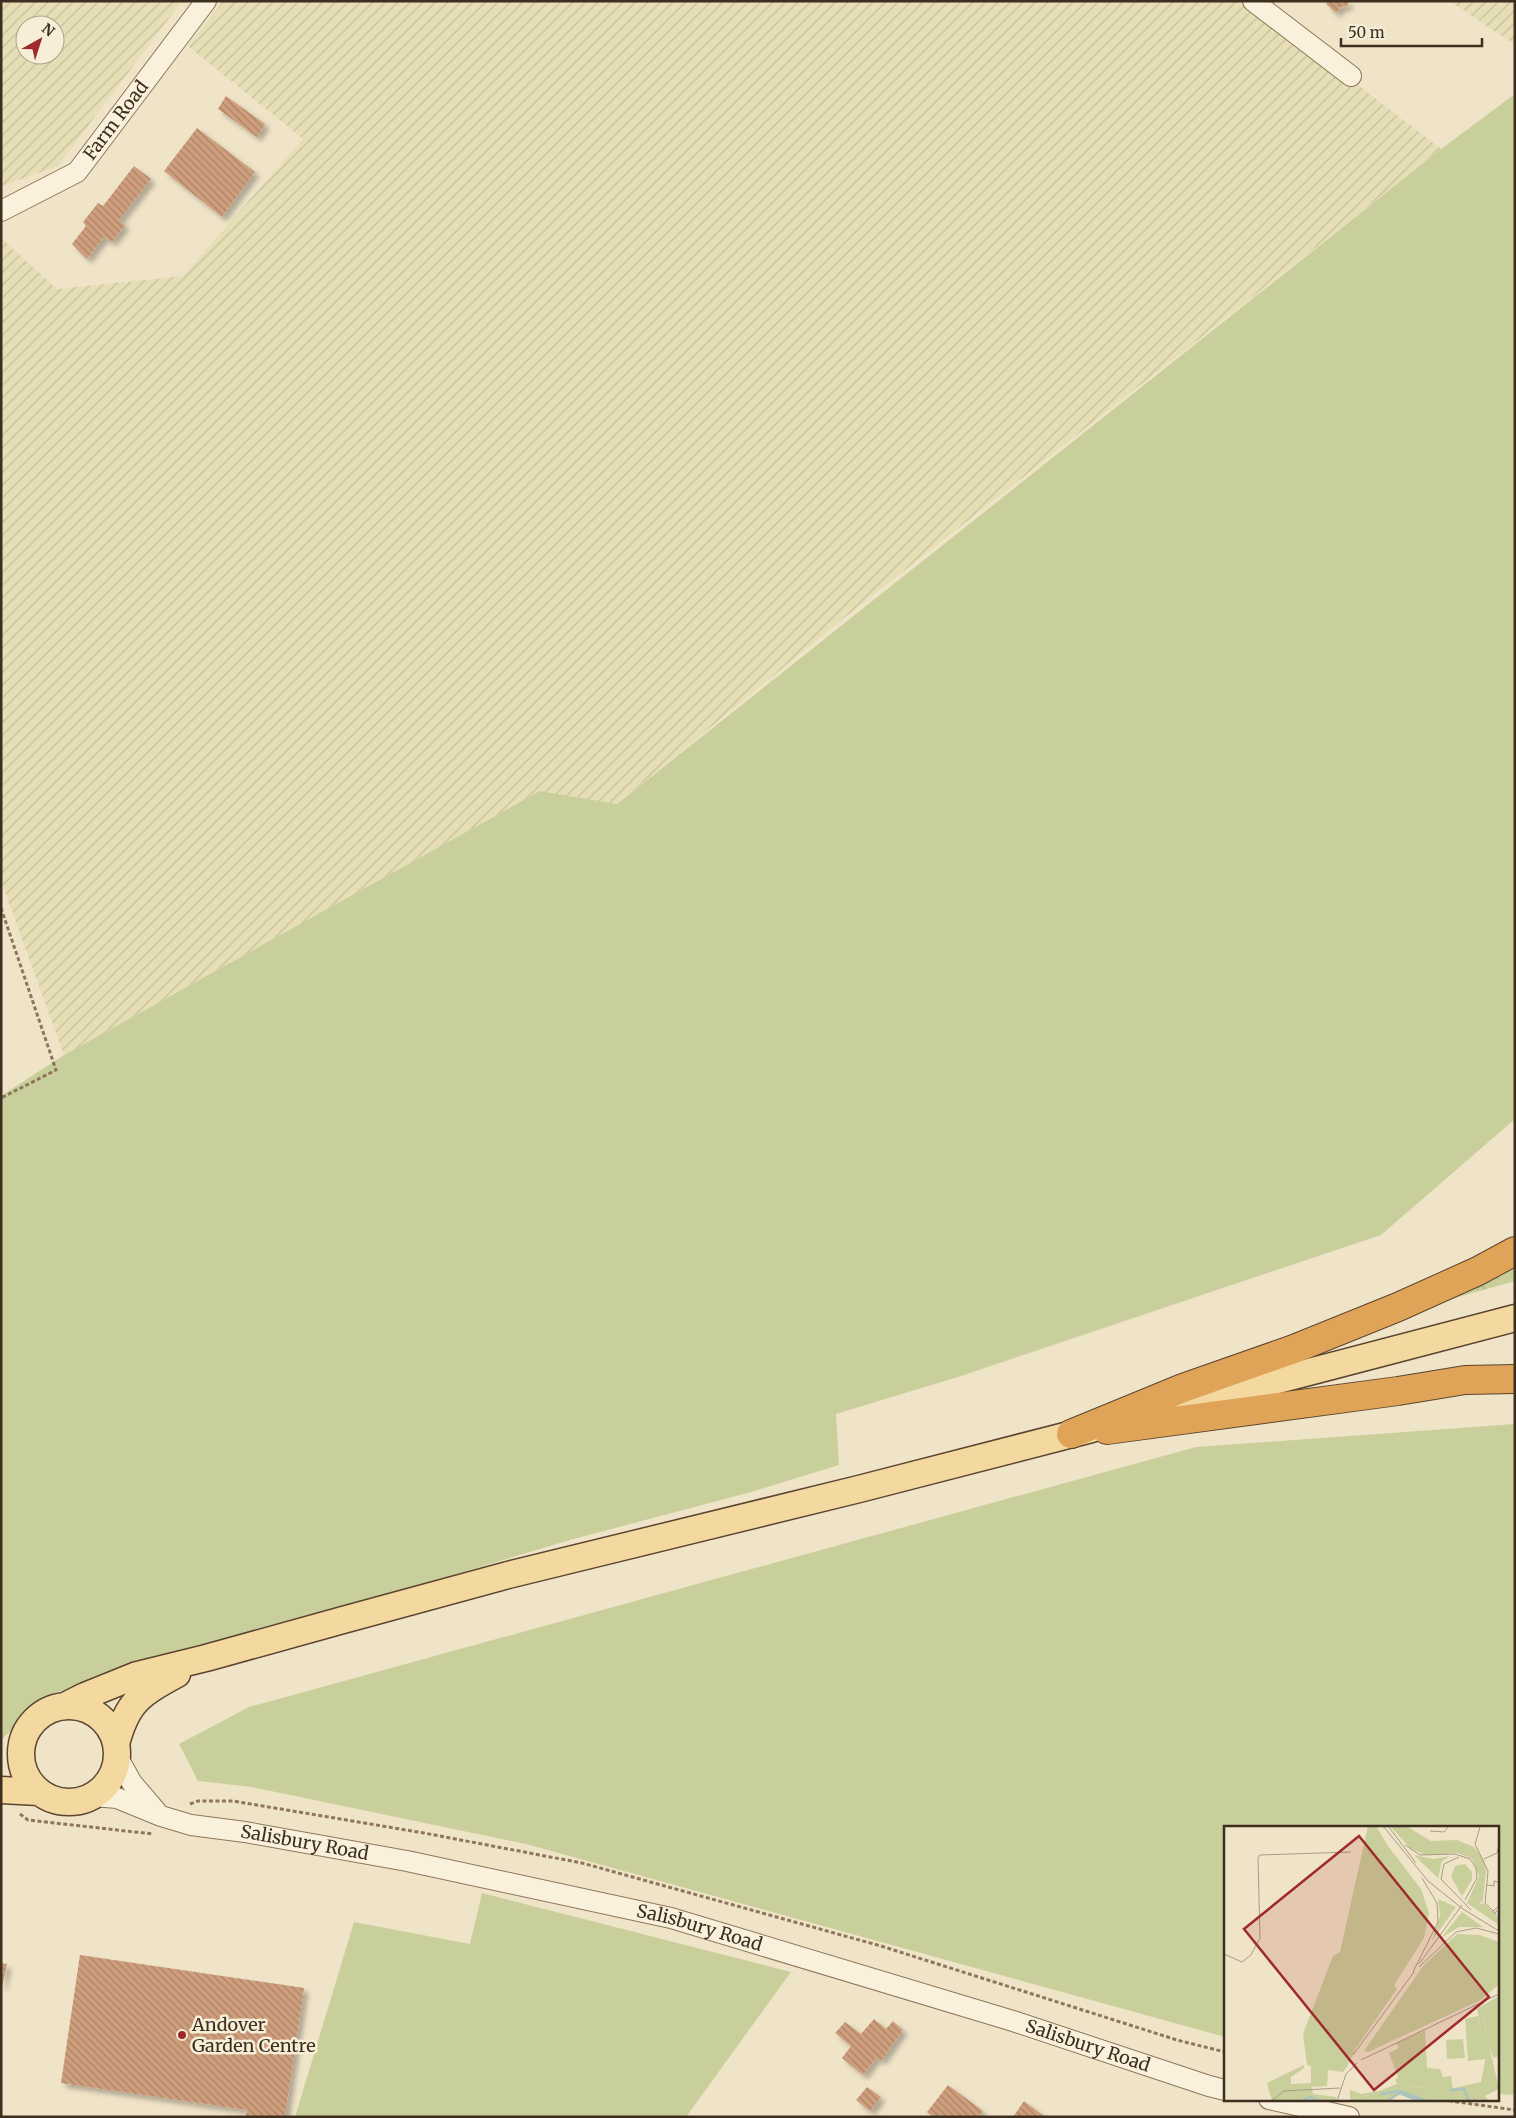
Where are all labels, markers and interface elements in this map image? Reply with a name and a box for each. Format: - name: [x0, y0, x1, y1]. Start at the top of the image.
- north arrow: [15, 15, 65, 65]
- scale bar: [1341, 15, 1482, 47]
- text: N: [38, 19, 58, 40]
- text: 50 m: [1348, 23, 1385, 42]
- street label: Farm Road: [78, 76, 153, 165]
- street label: Salisbury Road: [239, 1819, 371, 1865]
- inset map: [1224, 1826, 1498, 2100]
- street label: Salisbury Road: [635, 1899, 765, 1956]
- place label: Andover Garden Centre: [191, 2013, 316, 2057]
- street label: Salisbury Road: [1023, 2014, 1153, 2077]
- marker: Andover Garden Centre: [176, 2029, 188, 2041]

